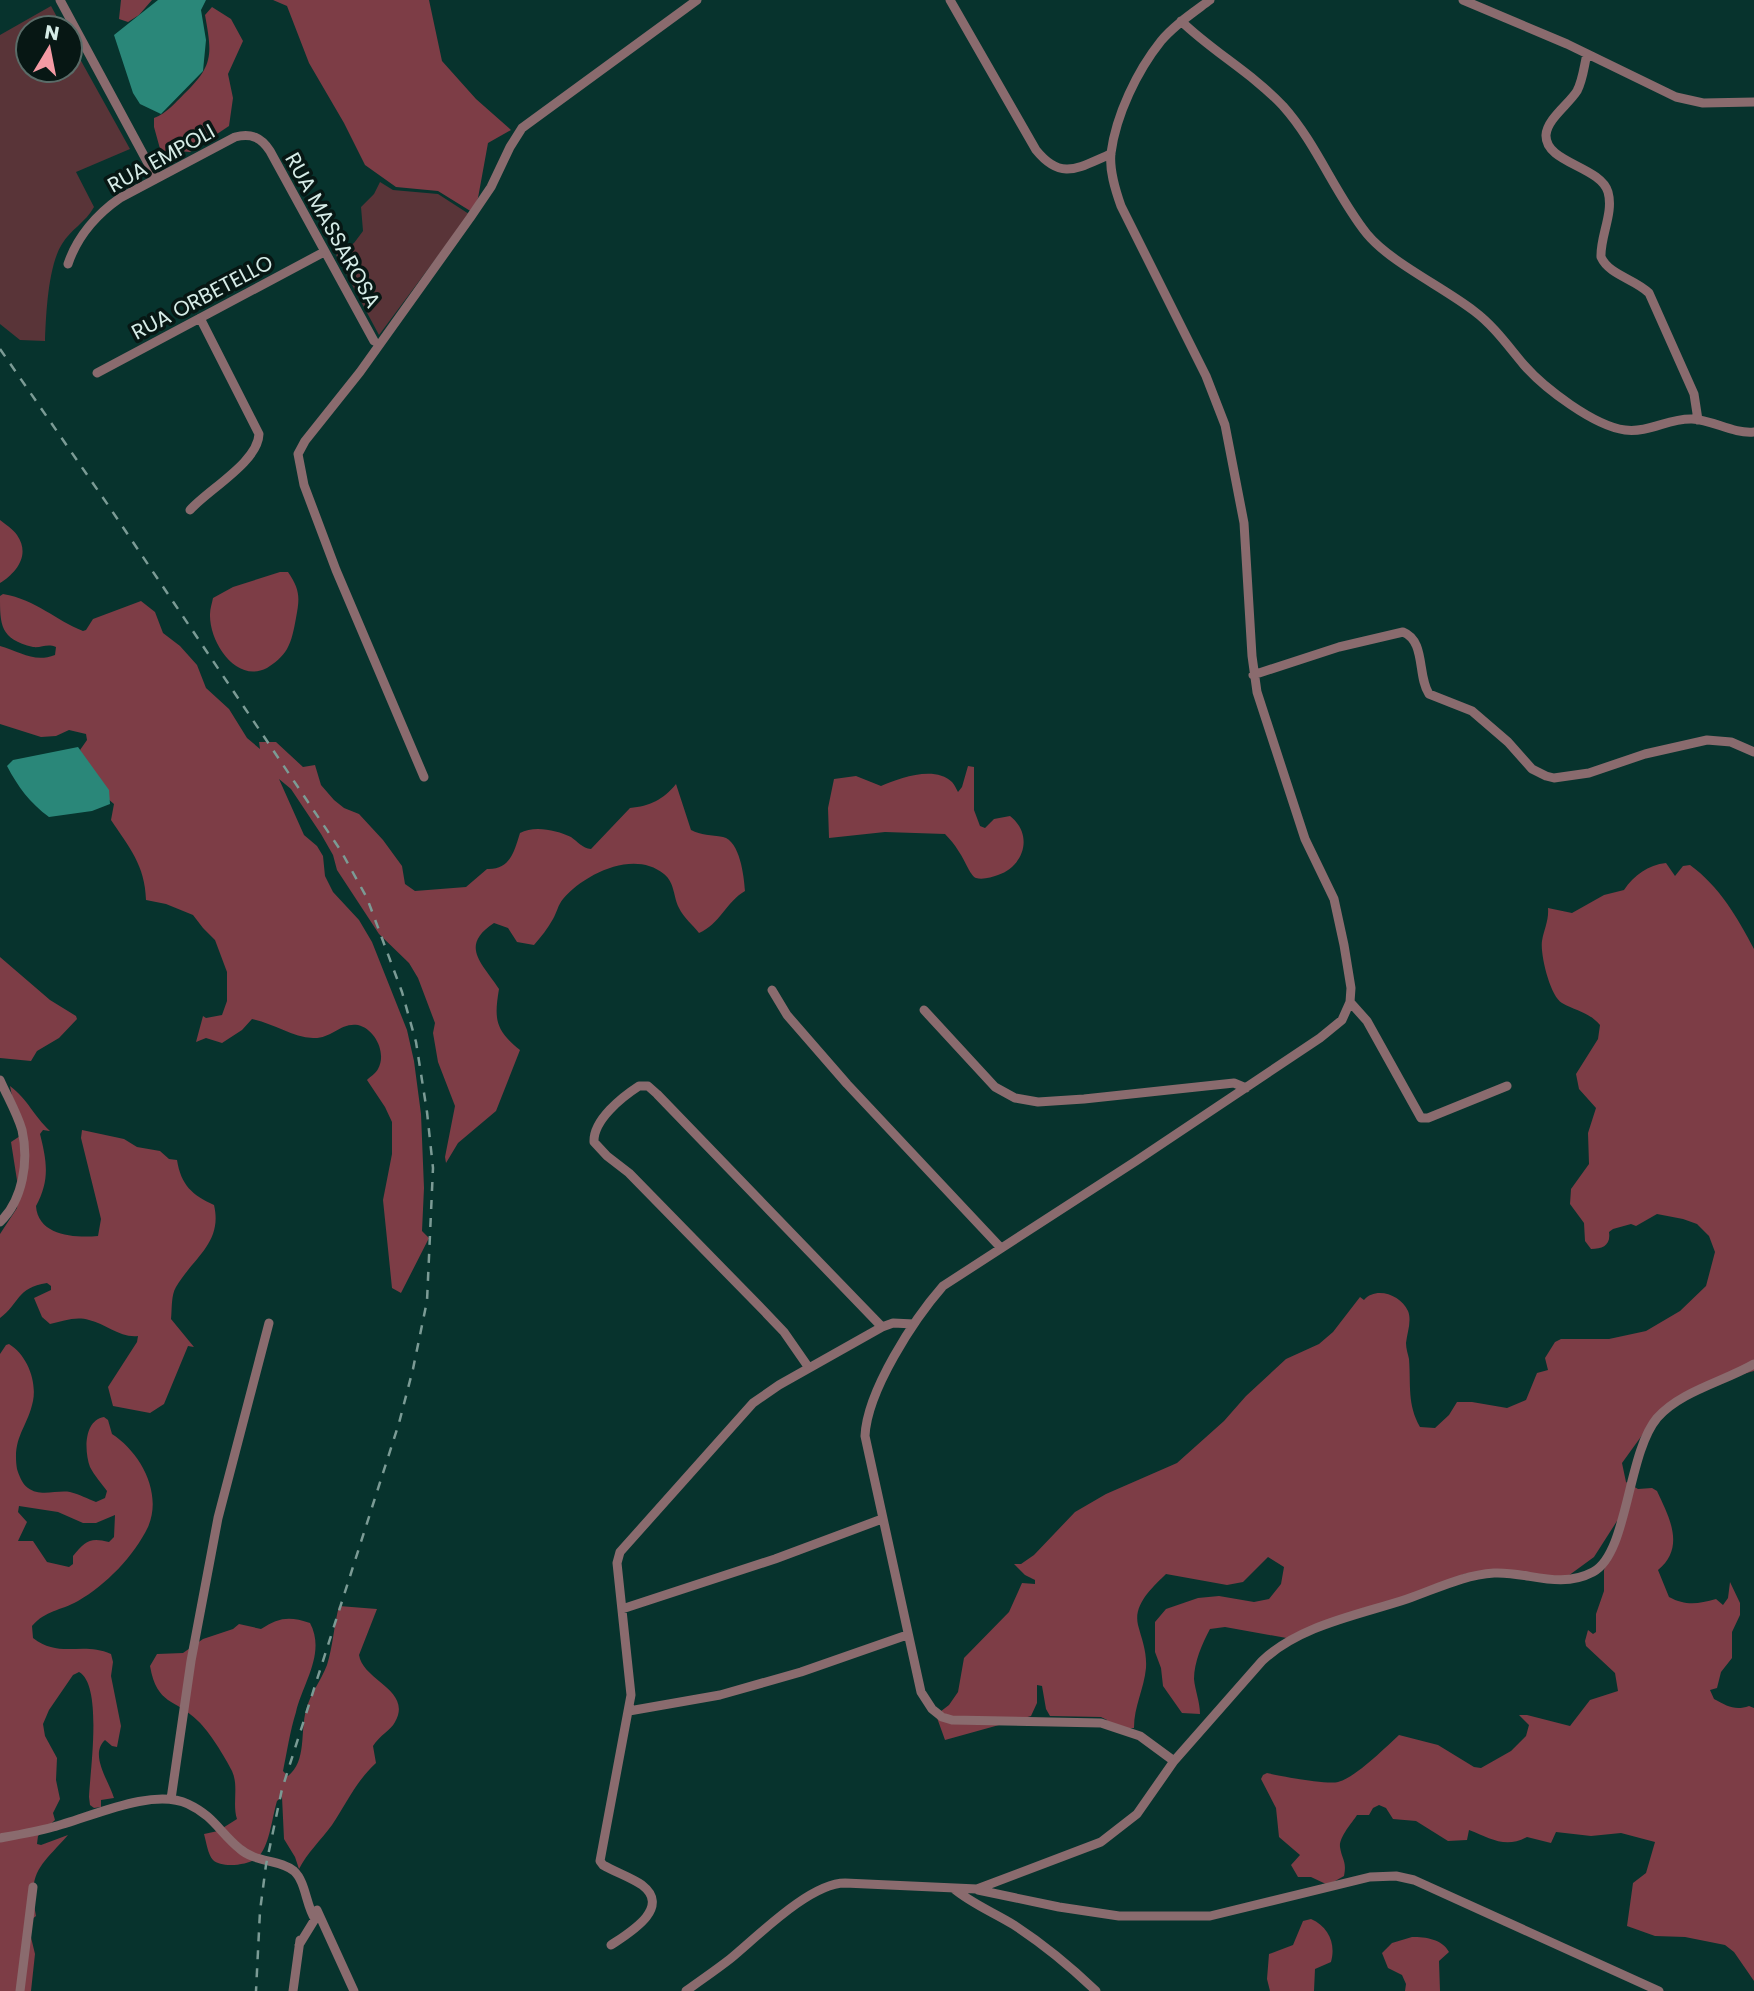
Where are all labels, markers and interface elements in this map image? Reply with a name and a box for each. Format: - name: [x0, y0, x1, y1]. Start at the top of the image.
- north arrow: [14, 14, 84, 84]
- text: N: [42, 18, 61, 47]
- street label: RUA EMPOLI: [102, 117, 220, 199]
- street label: RUA MASSAROSA: [278, 147, 388, 313]
- street label: RUA ORBETELLO: [126, 247, 278, 347]

